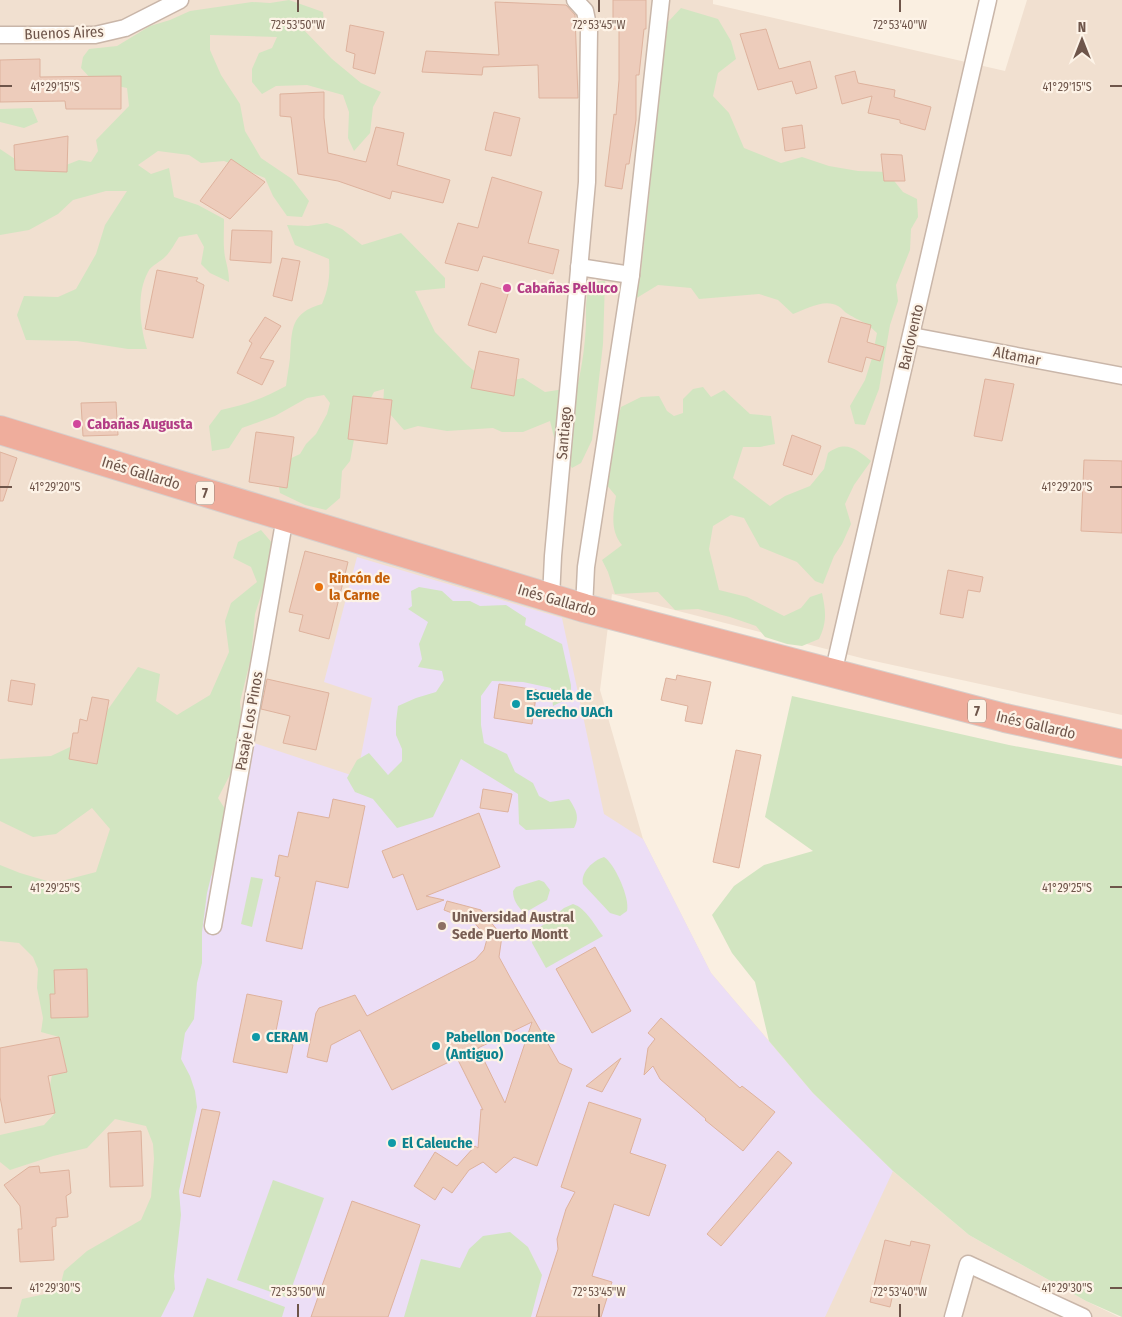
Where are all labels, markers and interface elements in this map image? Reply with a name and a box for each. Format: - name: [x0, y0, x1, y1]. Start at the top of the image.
- north arrow: [1057, 15, 1107, 65]
- text: 72°53'50"W: [271, 18, 325, 32]
- text: 72°53'45"W: [573, 18, 625, 32]
- text: 72°53'40"W: [873, 18, 927, 32]
- text: N: [1078, 19, 1086, 36]
- street label: Buenos Aires: [24, 23, 104, 43]
- text: 41°29'15"S: [30, 80, 80, 94]
- text: 41°29'15"S: [1042, 80, 1092, 94]
- place label: Cabañas Pelluco: [517, 279, 618, 297]
- marker: Cabañas Pelluco: [501, 282, 513, 294]
- street label: Barlovento: [895, 302, 927, 372]
- street label: Altamar: [992, 343, 1043, 370]
- street label: Santiago: [553, 406, 575, 460]
- place label: Cabañas Augusta: [87, 415, 193, 433]
- marker: Cabañas Augusta: [71, 418, 83, 430]
- street label: Inés Gallardo: [100, 453, 182, 493]
- text: 41°29'20"S: [30, 480, 80, 494]
- text: 41°29'20"S: [1042, 480, 1092, 494]
- road number: 7: [196, 482, 214, 504]
- place label: Rincón de la Carne: [329, 569, 391, 604]
- street label: Inés Gallardo: [516, 580, 598, 620]
- marker: Rincón de la Carne: [313, 581, 325, 593]
- street label: Pasaje Los Pinos: [231, 670, 267, 772]
- place label: Escuela de Derecho UACh: [526, 686, 613, 721]
- marker: Escuela de Derecho UACh: [510, 698, 522, 710]
- road number: 7: [968, 699, 986, 722]
- street label: Inés Gallardo: [995, 707, 1078, 743]
- text: 41°29'25"S: [30, 881, 80, 895]
- text: 41°29'25"S: [1042, 881, 1092, 895]
- place label: Universidad Austral Sede Puerto Montt: [452, 908, 575, 943]
- marker: Universidad Austral Sede Puerto Montt: [436, 920, 448, 932]
- place label: CERAM: [266, 1028, 309, 1046]
- place label: Pabellon Docente (Antiguo): [446, 1028, 555, 1063]
- marker: CERAM: [250, 1031, 262, 1043]
- marker: Pabellon Docente (Antiguo): [430, 1040, 442, 1052]
- place label: El Caleuche: [402, 1134, 473, 1152]
- marker: El Caleuche: [386, 1137, 398, 1149]
- text: 41°29'30"S: [30, 1281, 81, 1295]
- text: 41°29'30"S: [1042, 1281, 1093, 1295]
- text: 72°53'50"W: [271, 1285, 325, 1299]
- text: 72°53'45"W: [573, 1285, 625, 1299]
- text: 72°53'40"W: [873, 1285, 927, 1299]

